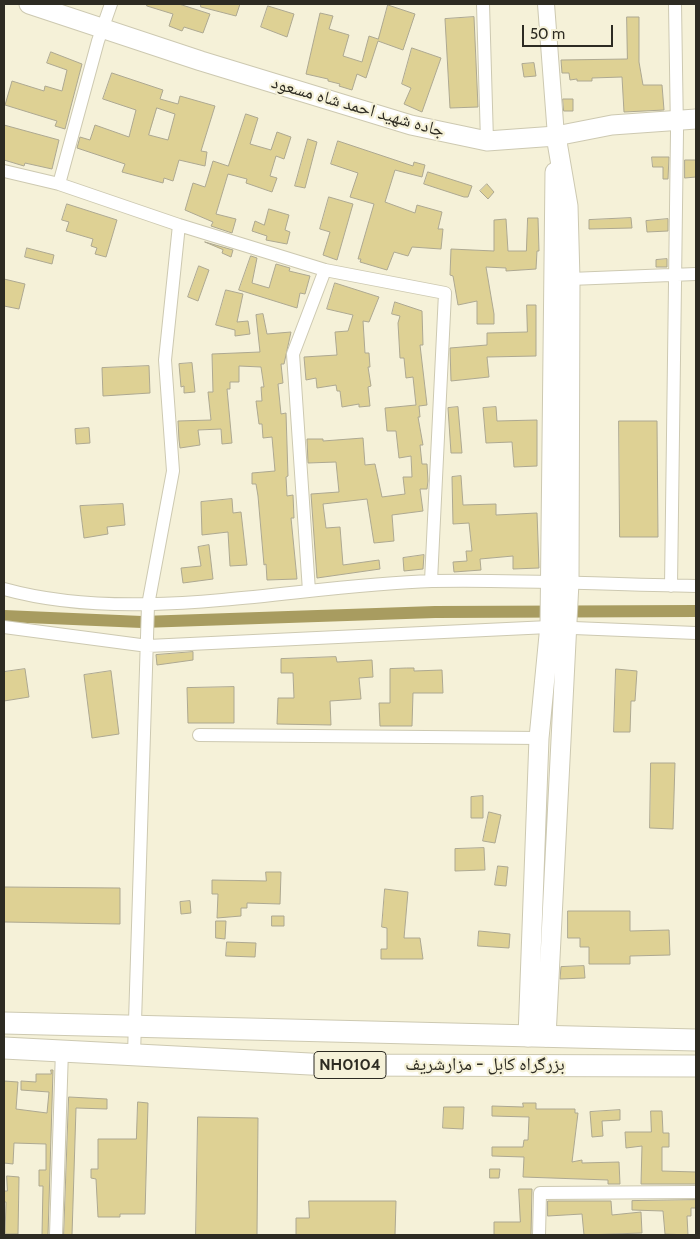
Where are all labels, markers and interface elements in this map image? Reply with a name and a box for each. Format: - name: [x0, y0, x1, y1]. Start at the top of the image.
- scale bar: [525, 15, 616, 47]
- text: 50 m: [530, 25, 565, 43]
- street label: جاده شهيد احمد شاه مسعود: [269, 72, 447, 142]
- road number: NH0104: [314, 1052, 386, 1078]
- street label: بزرگراه کابل - مزارشریف: [405, 1054, 565, 1076]

